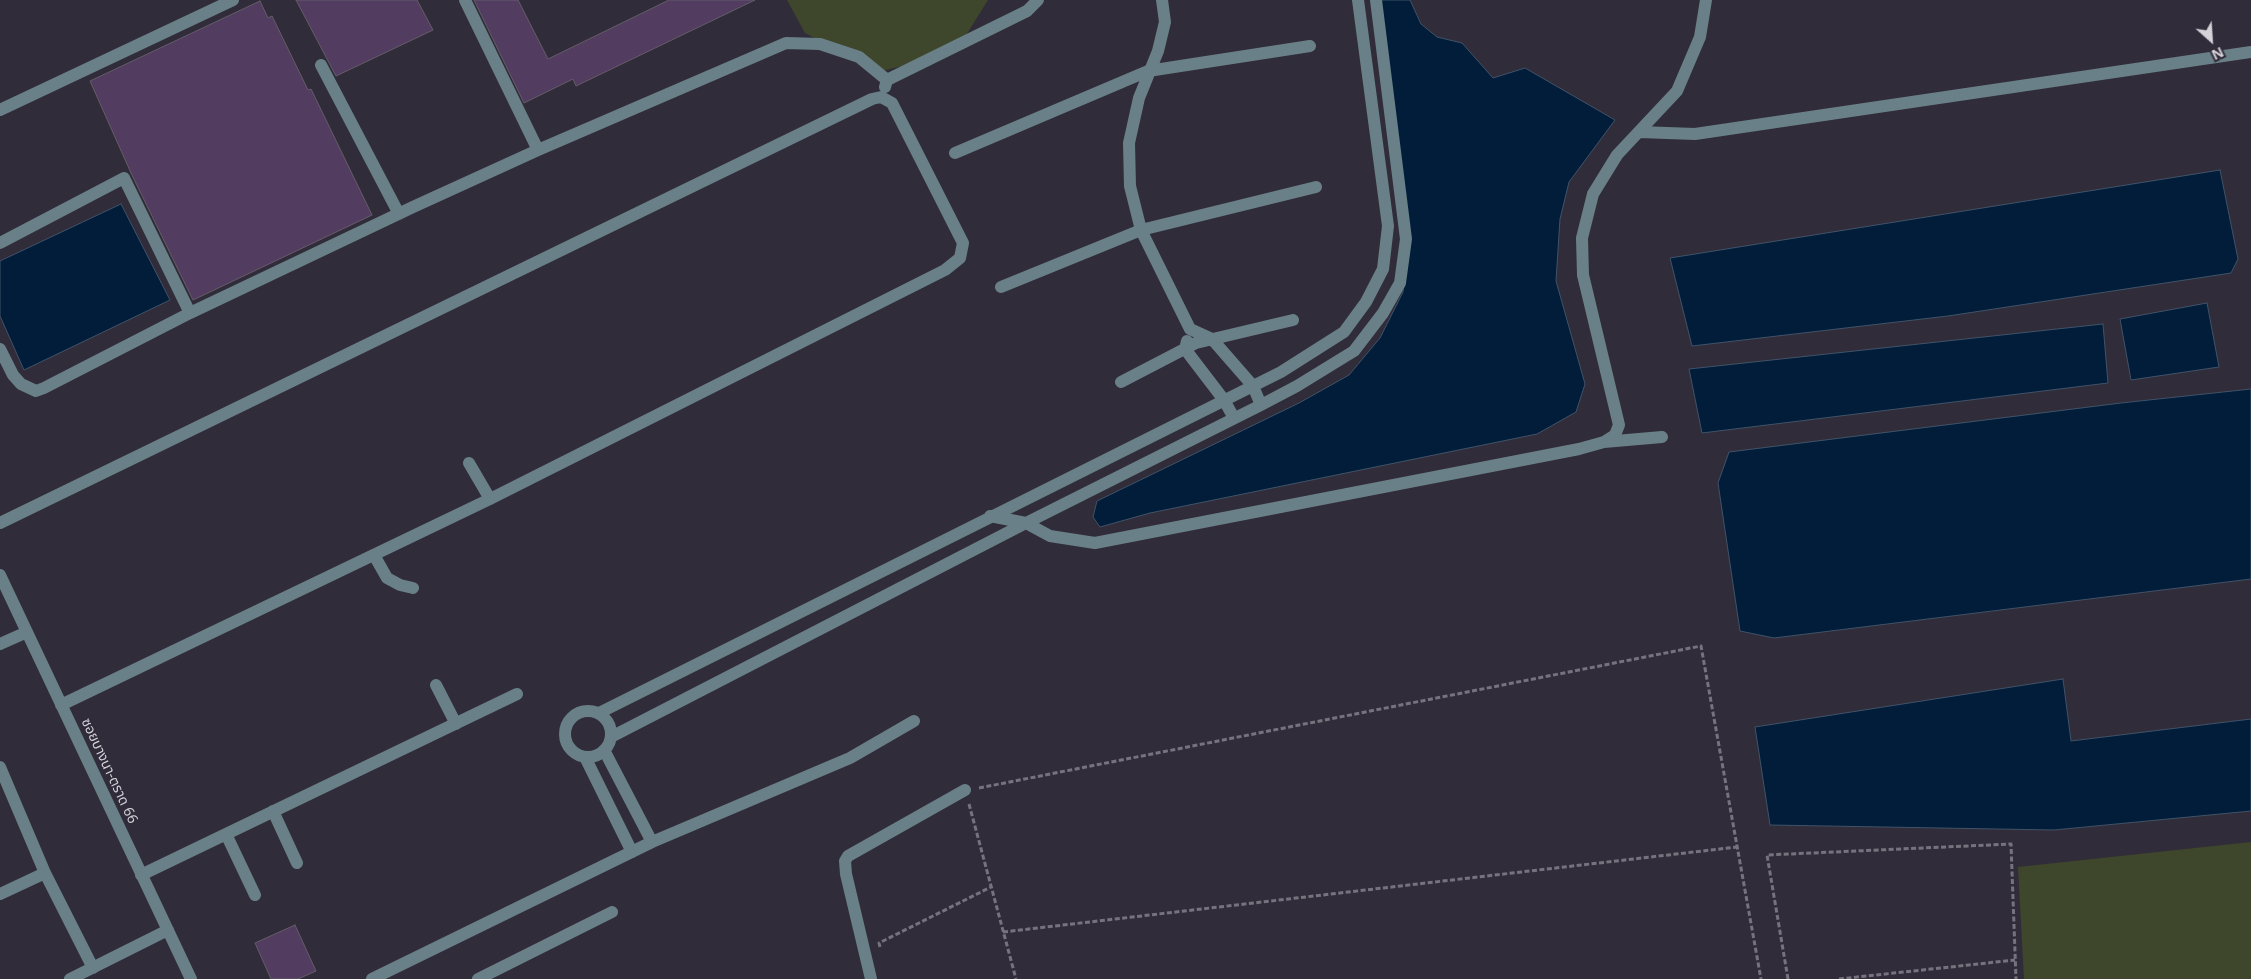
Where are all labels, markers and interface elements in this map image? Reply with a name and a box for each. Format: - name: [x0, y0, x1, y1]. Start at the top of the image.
- north arrow: [2186, 15, 2236, 65]
- text: N: [2209, 43, 2227, 65]
- street label: ซอยบางนา-ตราด 66: [77, 716, 141, 826]

